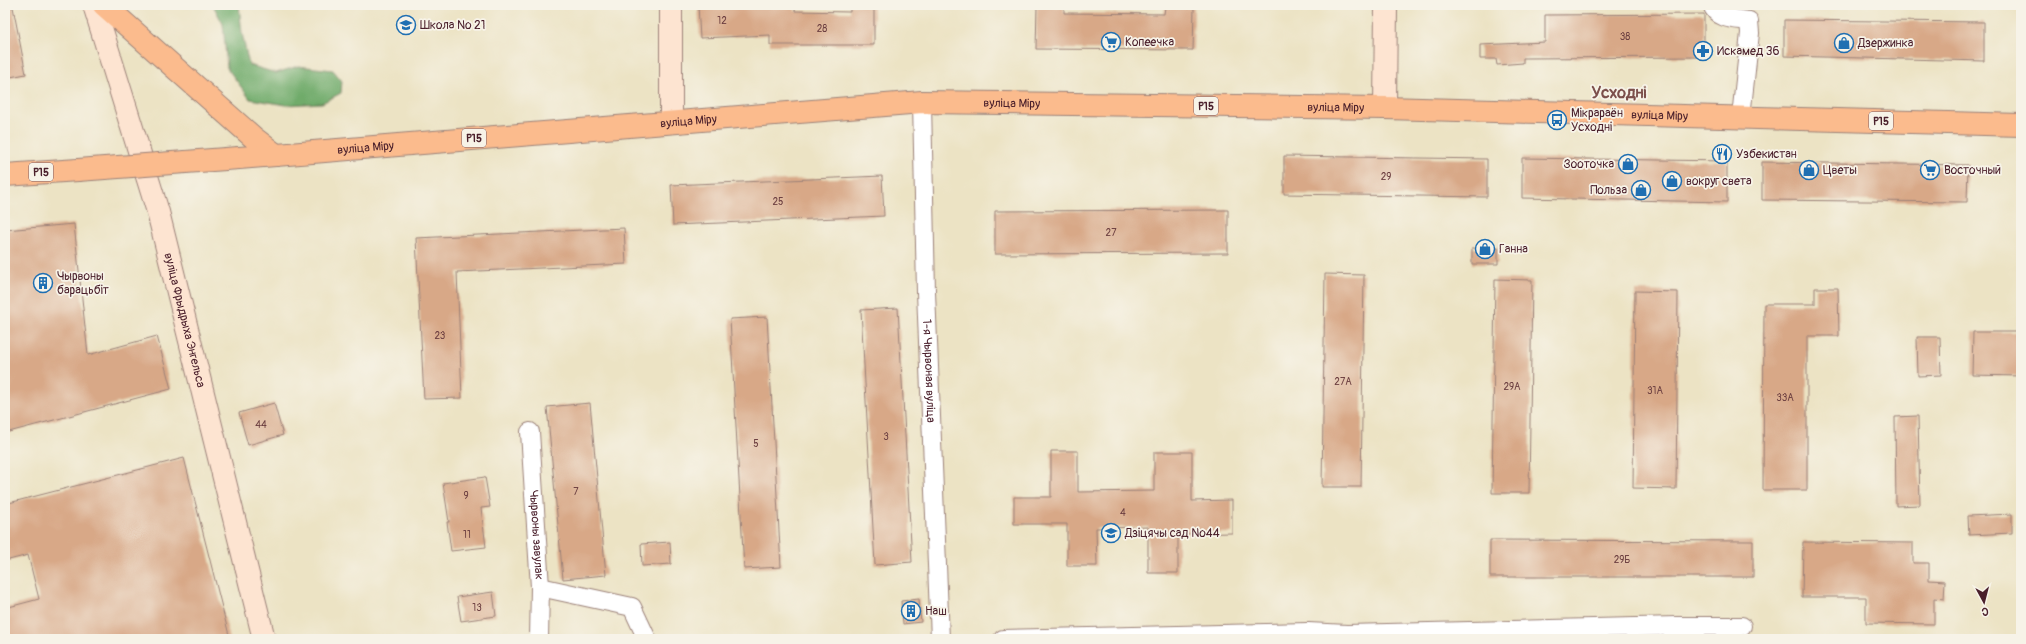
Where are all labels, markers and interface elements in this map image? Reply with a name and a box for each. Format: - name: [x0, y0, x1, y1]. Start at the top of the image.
- school or university icon: Школа № 21: [395, 14, 417, 36]
- house number: 12: [717, 15, 727, 27]
- place label: Школа № 21: [420, 18, 486, 33]
- house number: 28: [817, 23, 827, 35]
- supermarket icon: Копеечка: [1100, 31, 1122, 53]
- house number: 38: [1620, 31, 1630, 43]
- shop icon: Дзержинка: [1833, 32, 1855, 54]
- place label: Копеечка: [1125, 35, 1175, 50]
- place label: Дзержинка: [1857, 36, 1914, 51]
- pharmacy icon: Искамед 36: [1692, 40, 1714, 62]
- place label: Искамед 36: [1717, 44, 1779, 59]
- district label: Усходні: [1592, 83, 1647, 103]
- street label: вуліца Міру: [983, 96, 1040, 112]
- road number: Р15: [1194, 97, 1218, 115]
- street label: вуліца Міру: [1307, 100, 1364, 116]
- place label: Мікрараён Усходні: [1571, 106, 1623, 135]
- street label: вуліца Міру: [1631, 108, 1688, 124]
- bus stop icon: Мікрараён Усходні: [1546, 109, 1568, 131]
- street label: вуліца Міру: [660, 112, 717, 131]
- road number: Р15: [1869, 112, 1893, 130]
- road number: Р15: [462, 129, 486, 147]
- street label: вуліца Міру: [337, 138, 395, 158]
- restaurant icon: Узбекистан: [1711, 143, 1733, 165]
- place label: Узбекистан: [1736, 147, 1797, 162]
- shop icon: Зооточка: [1617, 153, 1639, 175]
- place label: Зооточка: [1564, 157, 1614, 172]
- shop icon: Цветы: [1798, 159, 1820, 181]
- supermarket icon: Восточный: [1919, 159, 1941, 181]
- road number: Р15: [29, 163, 53, 181]
- place label: Цветы: [1823, 163, 1857, 178]
- place label: Восточный: [1944, 163, 2001, 178]
- shop icon: вокруг света: [1661, 170, 1683, 192]
- house number: 29: [1381, 171, 1391, 183]
- place label: вокруг света: [1686, 174, 1752, 189]
- shop icon: Польза: [1630, 179, 1652, 201]
- place label: Польза: [1590, 183, 1627, 198]
- house number: 25: [772, 196, 784, 208]
- house number: 27: [1106, 227, 1117, 239]
- shop icon: Ганна: [1474, 238, 1496, 260]
- place label: Ганна: [1499, 242, 1528, 257]
- street label: вуліца Фрыдрыха Энгельса: [160, 251, 208, 389]
- place label: Чырвоны барацьбіт: [57, 269, 109, 298]
- building icon: Чырвоны барацьбіт: [32, 272, 54, 294]
- street label: 1-я Чырвоная вуліца: [919, 319, 938, 423]
- house number: 23: [435, 330, 446, 342]
- house number: 27А: [1334, 376, 1352, 388]
- house number: 29А: [1503, 381, 1521, 393]
- house number: 31А: [1647, 385, 1663, 397]
- house number: 33А: [1776, 392, 1794, 404]
- house number: 44: [255, 419, 267, 431]
- house number: 3: [883, 431, 889, 443]
- house number: 5: [753, 438, 759, 450]
- house number: 7: [573, 486, 579, 498]
- house number: 9: [463, 490, 469, 502]
- street label: Чырвоны завулак: [526, 490, 547, 580]
- house number: 4: [1120, 507, 1126, 519]
- school or university icon: Дзіцячы сад №44: [1100, 522, 1122, 544]
- place label: Дзіцячы сад №44: [1124, 526, 1220, 541]
- house number: 11: [463, 529, 471, 541]
- house number: 29Б: [1614, 554, 1630, 566]
- north arrow: [1964, 582, 2004, 622]
- building icon: Наш: [900, 600, 922, 622]
- house number: 13: [472, 602, 482, 614]
- place label: Наш: [925, 604, 947, 619]
- text: С: [1981, 605, 1989, 618]

